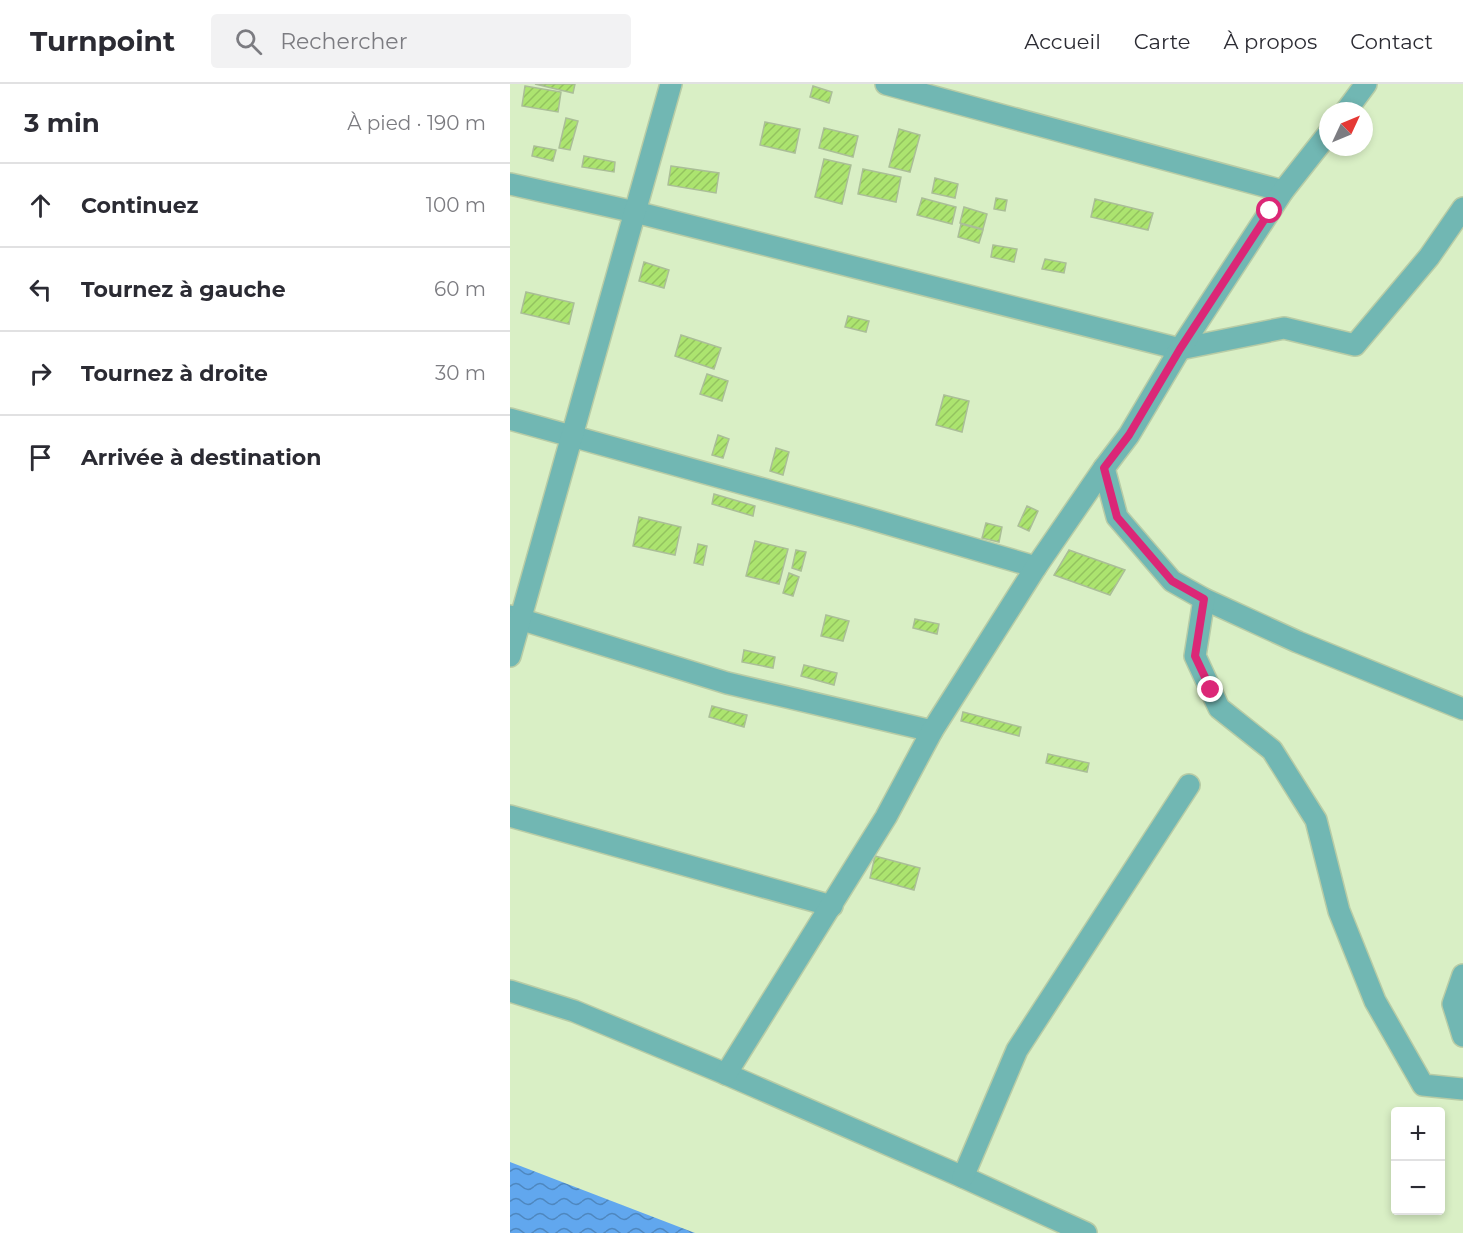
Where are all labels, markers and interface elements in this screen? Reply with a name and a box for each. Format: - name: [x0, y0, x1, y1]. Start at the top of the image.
- search box: [211, 14, 631, 68]
- text: Turnpoint: [30, 24, 175, 58]
- icon: search: [232, 25, 265, 58]
- text: Rechercher: [280, 28, 407, 55]
- text: Accueil: [1024, 29, 1101, 54]
- text: Carte: [1134, 29, 1190, 54]
- text: À propos: [1223, 29, 1317, 54]
- text: Contact: [1350, 29, 1433, 54]
- north arrow: [1319, 102, 1373, 156]
- text: 3 min: [24, 107, 100, 139]
- text: À pied · 190 m: [347, 111, 486, 135]
- icon: ahead: [24, 189, 57, 222]
- text: Continuez: [81, 192, 198, 219]
- text: 100 m: [426, 193, 486, 217]
- route start: [1256, 197, 1282, 223]
- icon: left: [24, 273, 57, 306]
- text: Tournez à gauche: [81, 276, 286, 303]
- text: 60 m: [434, 277, 486, 301]
- icon: right: [24, 357, 57, 390]
- text: Tournez à droite: [81, 360, 268, 387]
- text: 30 m: [435, 361, 486, 385]
- icon: arrive: [24, 441, 57, 474]
- text: Arrivée à destination: [81, 444, 321, 471]
- route end: [1197, 676, 1223, 702]
- map controls: [1391, 1107, 1445, 1215]
- button: +: [1391, 1107, 1445, 1161]
- button: −: [1391, 1161, 1445, 1215]

